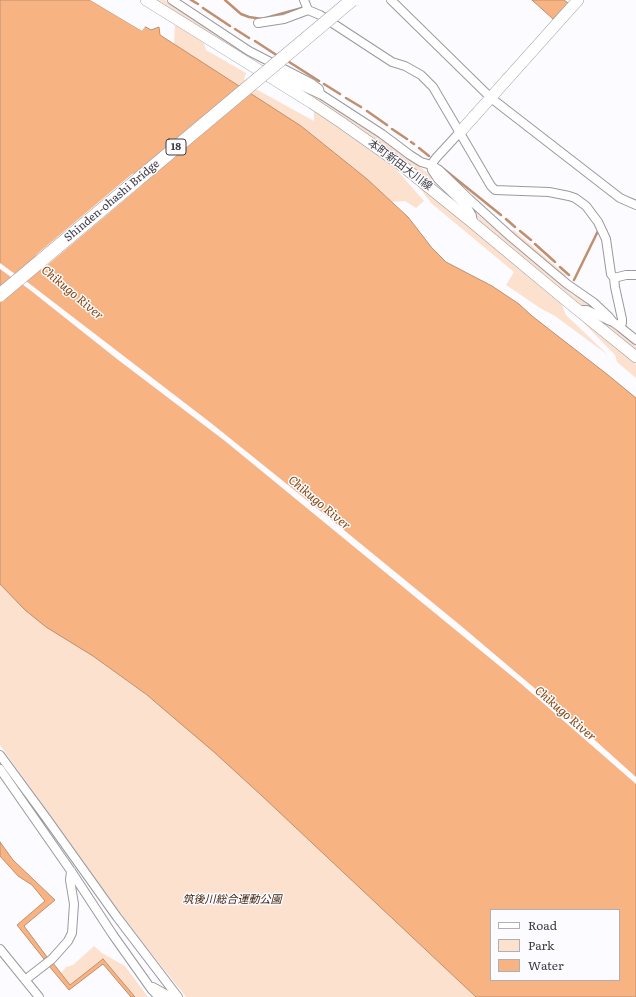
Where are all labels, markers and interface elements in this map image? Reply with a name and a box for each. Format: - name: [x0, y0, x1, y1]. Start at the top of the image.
- street label: 本町新田大川線: [365, 137, 435, 193]
- road number: 18: [166, 139, 186, 155]
- street label: Shinden-ohashi Bridge: [62, 157, 162, 245]
- water label: Chikugo River: [38, 263, 106, 323]
- water label: Chikugo River: [285, 473, 353, 533]
- water label: Chikugo River: [531, 684, 599, 744]
- park label: 筑後川総合運動公園: [183, 893, 281, 907]
- legend: [490, 909, 620, 981]
- text: Road: [528, 916, 557, 934]
- text: Park: [528, 936, 554, 954]
- text: Water: [528, 956, 564, 974]

